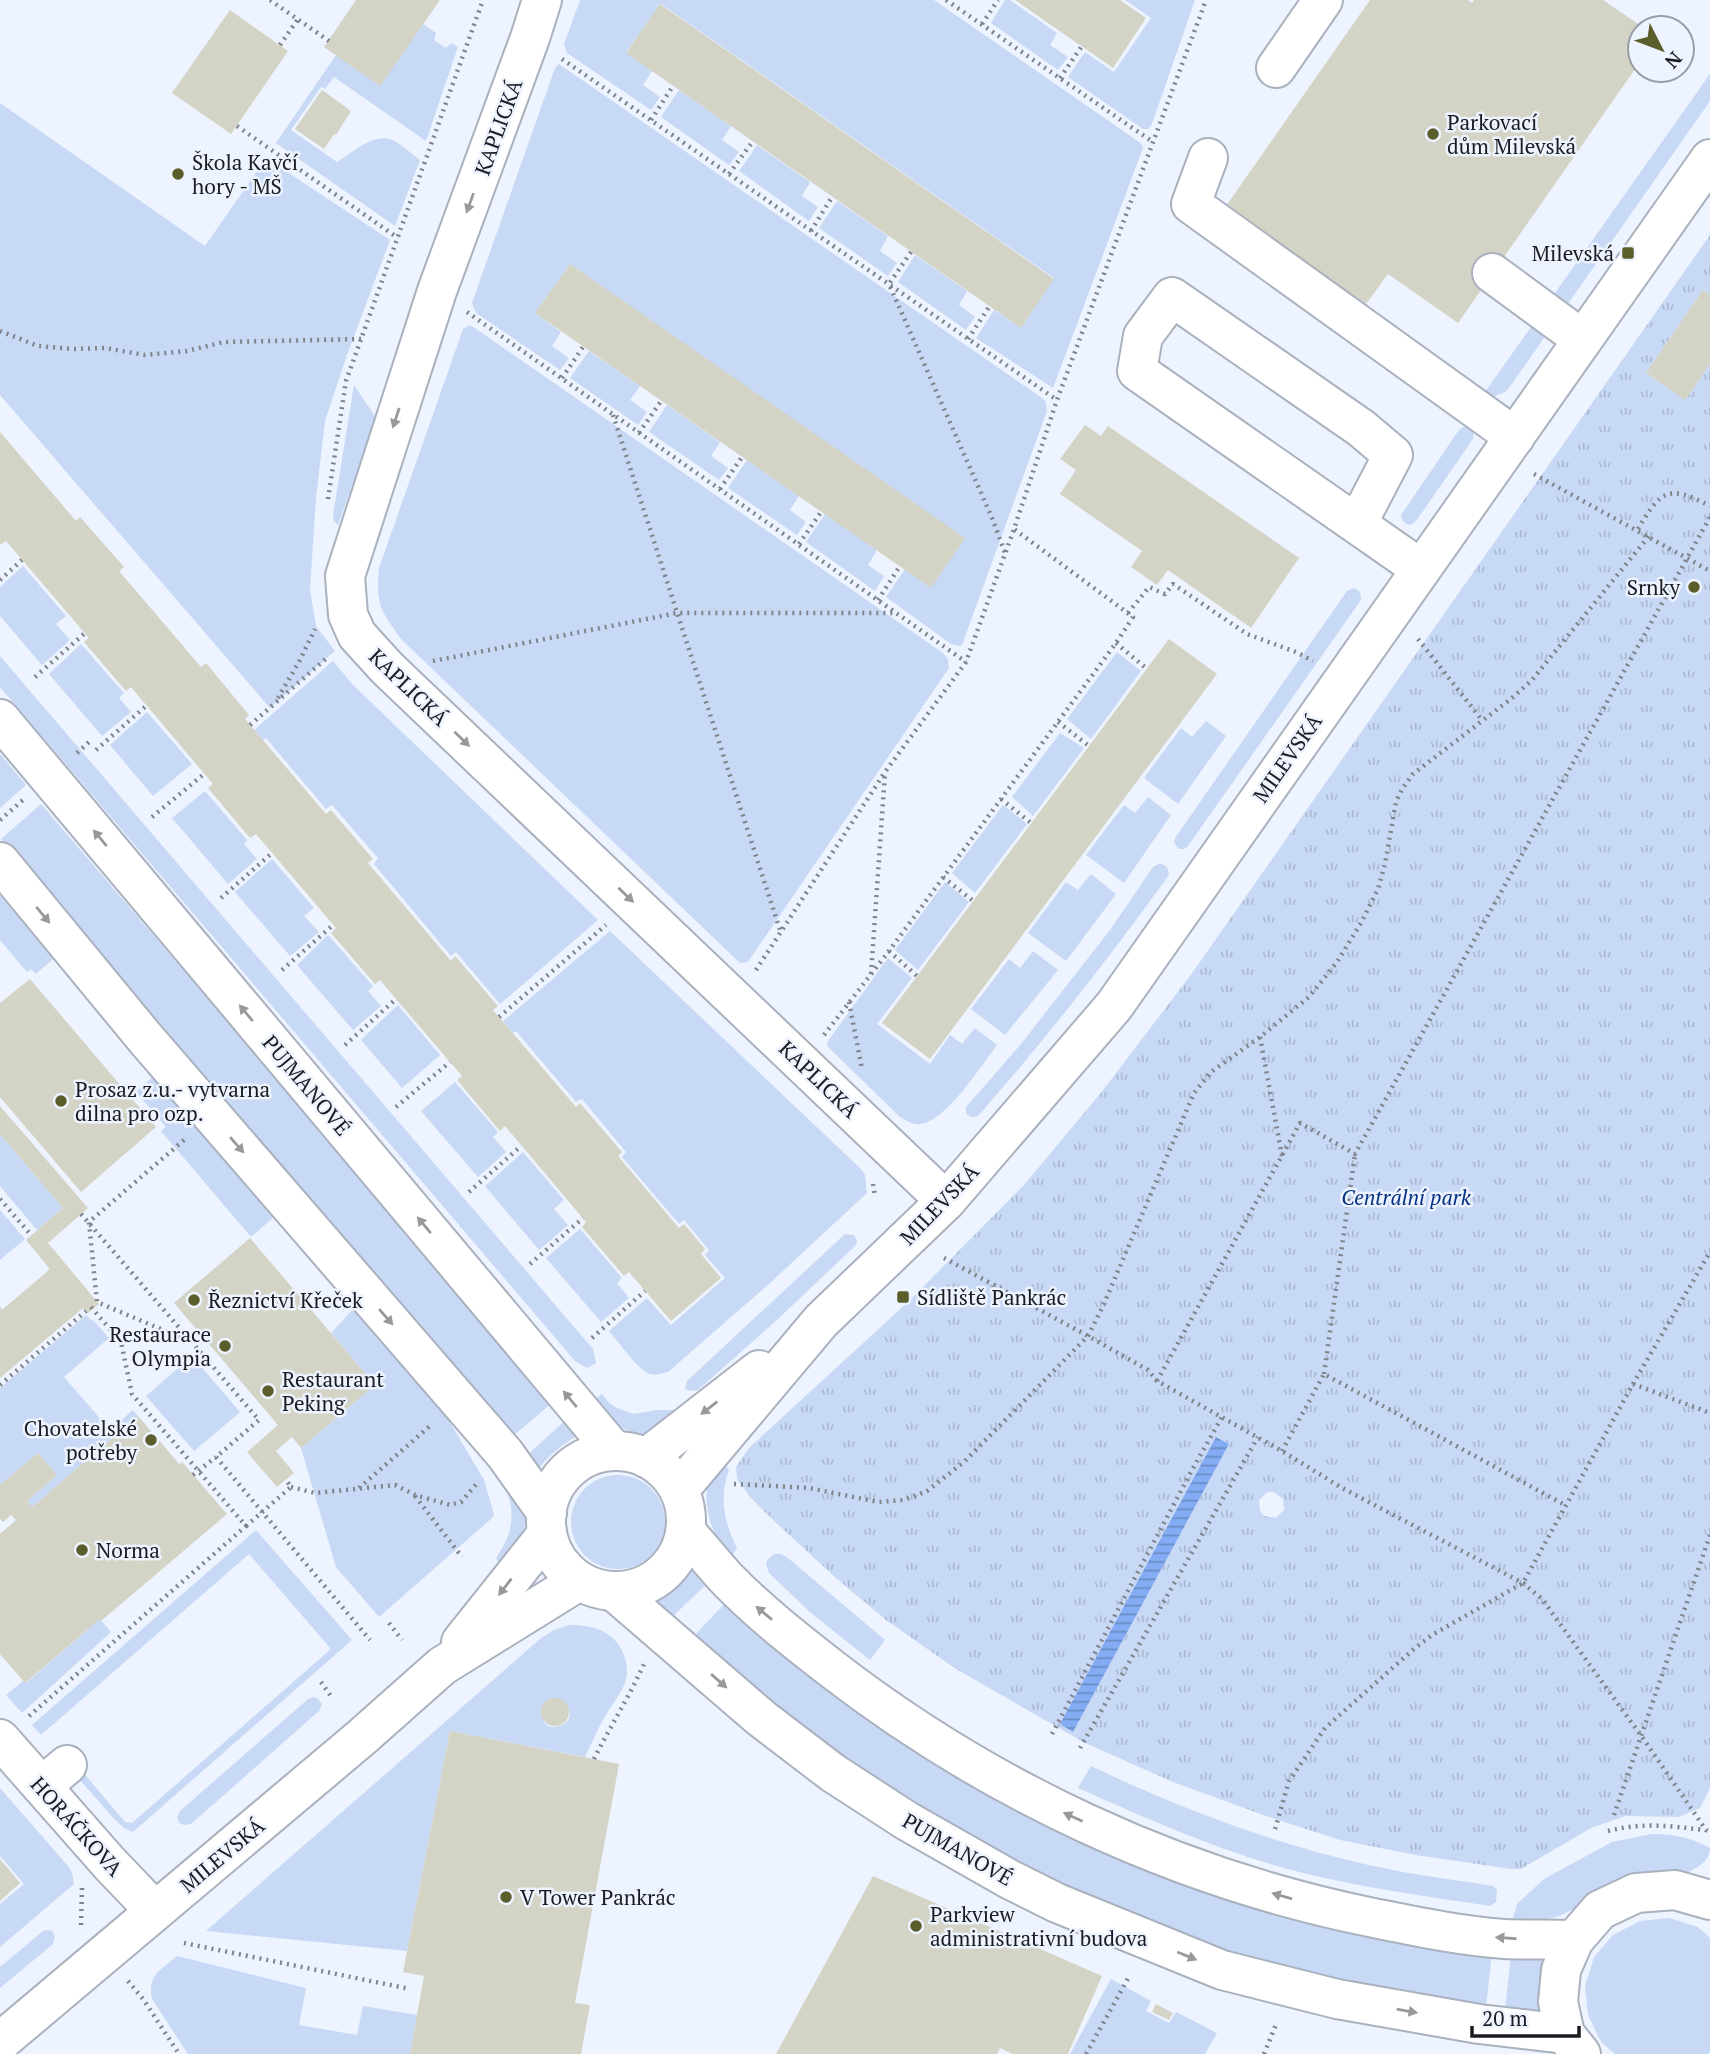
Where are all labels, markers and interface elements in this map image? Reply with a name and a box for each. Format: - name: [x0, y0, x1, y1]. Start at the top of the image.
- north arrow: [1626, 14, 1696, 84]
- text: N: [1659, 47, 1688, 75]
- street label: KAPLICKÁ: [468, 75, 528, 179]
- place label: Parkovací dům Milevská: [1447, 108, 1577, 160]
- marker: Parkovací dům Milevská: [1425, 126, 1441, 142]
- place label: Škola Kavčí hory - MŠ: [192, 148, 299, 200]
- marker: Škola Kavčí hory - MŠ: [170, 166, 186, 182]
- one-way arrow: [464, 192, 475, 213]
- place label: Milevská: [1532, 239, 1614, 267]
- marker: Milevská: [1620, 245, 1636, 261]
- one-way arrow: [390, 408, 401, 429]
- place label: Srnky: [1627, 573, 1680, 601]
- marker: Srnky: [1686, 579, 1702, 595]
- street label: KAPLICKÁ: [363, 642, 455, 732]
- street label: MILEVSKÁ: [1246, 707, 1328, 808]
- one-way arrow: [453, 730, 470, 747]
- one-way arrow: [93, 830, 108, 847]
- one-way arrow: [617, 887, 634, 903]
- one-way arrow: [36, 905, 51, 923]
- one-way arrow: [239, 1004, 254, 1021]
- street label: PUJMANOVÉ: [257, 1029, 357, 1141]
- street label: KAPLICKÁ: [773, 1034, 865, 1124]
- place label: Prosaz z.u.- vytvarna dilna pro ozp.: [75, 1075, 270, 1127]
- marker: Prosaz z.u.- vytvarna dilna pro ozp.: [53, 1093, 69, 1109]
- one-way arrow: [229, 1136, 245, 1154]
- street label: MILEVSKÁ: [893, 1157, 985, 1251]
- park label: Centrální park: [1341, 1183, 1472, 1211]
- one-way arrow: [417, 1216, 432, 1233]
- place label: Sídliště Pankrác: [917, 1283, 1066, 1311]
- place label: Řeznictví Křeček: [208, 1286, 363, 1314]
- marker: Sídliště Pankrác: [895, 1289, 911, 1305]
- marker: Řeznictví Křeček: [186, 1292, 202, 1308]
- one-way arrow: [378, 1309, 393, 1326]
- place label: Restaurace Olympia: [109, 1320, 211, 1372]
- marker: Restaurace Olympia: [217, 1338, 233, 1354]
- place label: Restaurant Peking: [282, 1365, 384, 1417]
- marker: Restaurant Peking: [260, 1383, 276, 1399]
- one-way arrow: [563, 1391, 578, 1408]
- one-way arrow: [701, 1401, 719, 1416]
- place label: Chovatelské potřeby: [24, 1414, 137, 1466]
- marker: Chovatelské potřeby: [143, 1432, 159, 1448]
- place label: Norma: [96, 1536, 160, 1564]
- marker: Norma: [74, 1542, 90, 1558]
- one-way arrow: [498, 1579, 513, 1596]
- one-way arrow: [755, 1605, 773, 1621]
- one-way arrow: [710, 1673, 727, 1689]
- street label: HORÁČKOVA: [25, 1770, 130, 1882]
- street label: PUJMANOVÉ: [898, 1806, 1018, 1892]
- street label: MILEVSKÁ: [174, 1811, 271, 1899]
- one-way arrow: [1063, 1811, 1083, 1823]
- place label: V Tower Pankrác: [520, 1883, 676, 1911]
- marker: V Tower Pankrác: [498, 1889, 514, 1905]
- one-way arrow: [1272, 1891, 1293, 1901]
- place label: Parkview administrativní budova: [930, 1900, 1148, 1952]
- marker: Parkview administrativní budova: [908, 1918, 924, 1934]
- one-way arrow: [1494, 1932, 1516, 1943]
- one-way arrow: [1177, 1950, 1197, 1962]
- scale bar: [1472, 1994, 1579, 2038]
- text: 20 m: [1482, 2004, 1528, 2032]
- one-way arrow: [1396, 2006, 1418, 2017]

